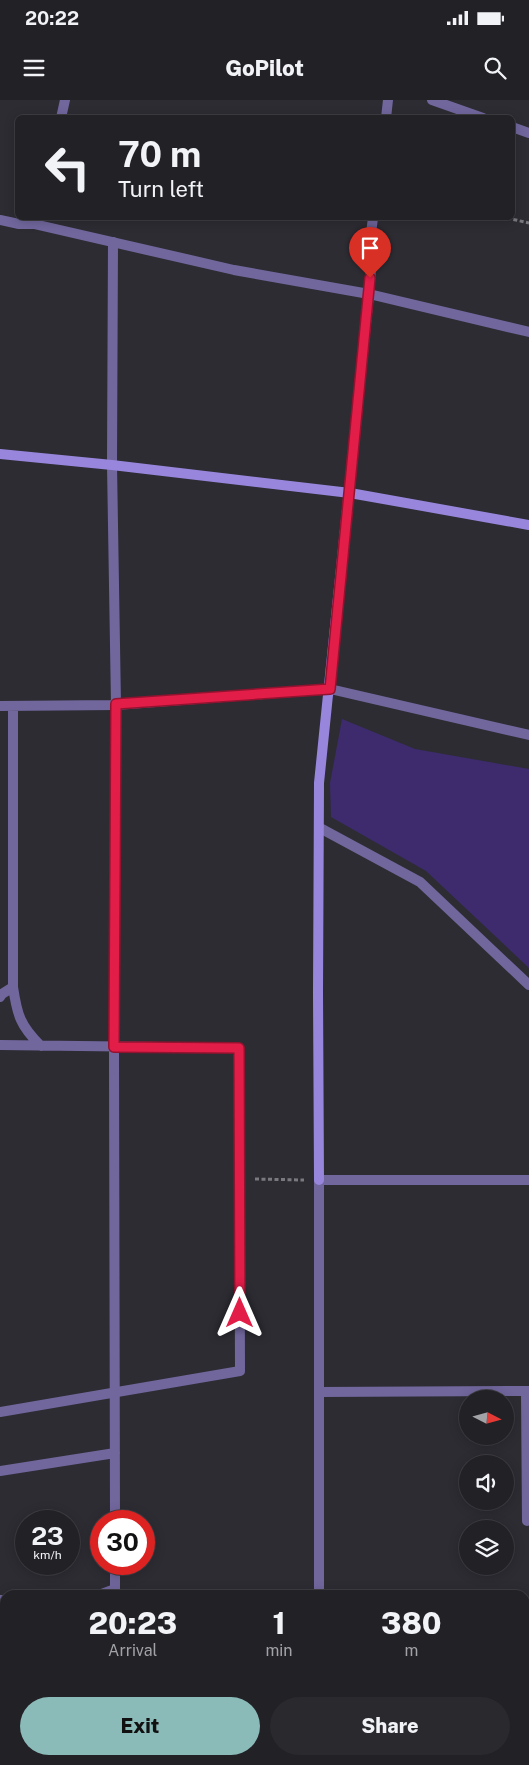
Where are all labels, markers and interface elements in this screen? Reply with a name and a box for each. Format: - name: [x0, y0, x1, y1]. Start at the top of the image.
- text: 20:22: [25, 7, 79, 29]
- icon: menu: [20, 54, 48, 82]
- icon: search: [481, 54, 509, 82]
- text: GoPilot: [225, 55, 304, 81]
- text: 70 m: [118, 134, 201, 175]
- icon: left: [35, 135, 100, 200]
- text: Turn left: [118, 176, 204, 202]
- pin: [349, 227, 391, 278]
- icon: arrive: [356, 234, 384, 262]
- position arrow: [213, 1286, 265, 1338]
- north arrow: [459, 1390, 514, 1445]
- map controls: [459, 1390, 514, 1575]
- button: sound: [459, 1455, 514, 1510]
- speed limit sign: 30: [90, 1510, 155, 1575]
- button: layers: [459, 1520, 514, 1575]
- text: 23: [31, 1521, 64, 1551]
- text: km/h: [33, 1548, 62, 1562]
- text: 20:23: [88, 1605, 177, 1641]
- text: 1: [272, 1605, 286, 1641]
- text: 380: [381, 1605, 442, 1641]
- text: Arrival: [108, 1641, 157, 1660]
- text: min: [265, 1641, 293, 1660]
- text: m: [404, 1641, 418, 1660]
- button: Exit: [20, 1697, 260, 1755]
- button: Share: [270, 1697, 510, 1755]

